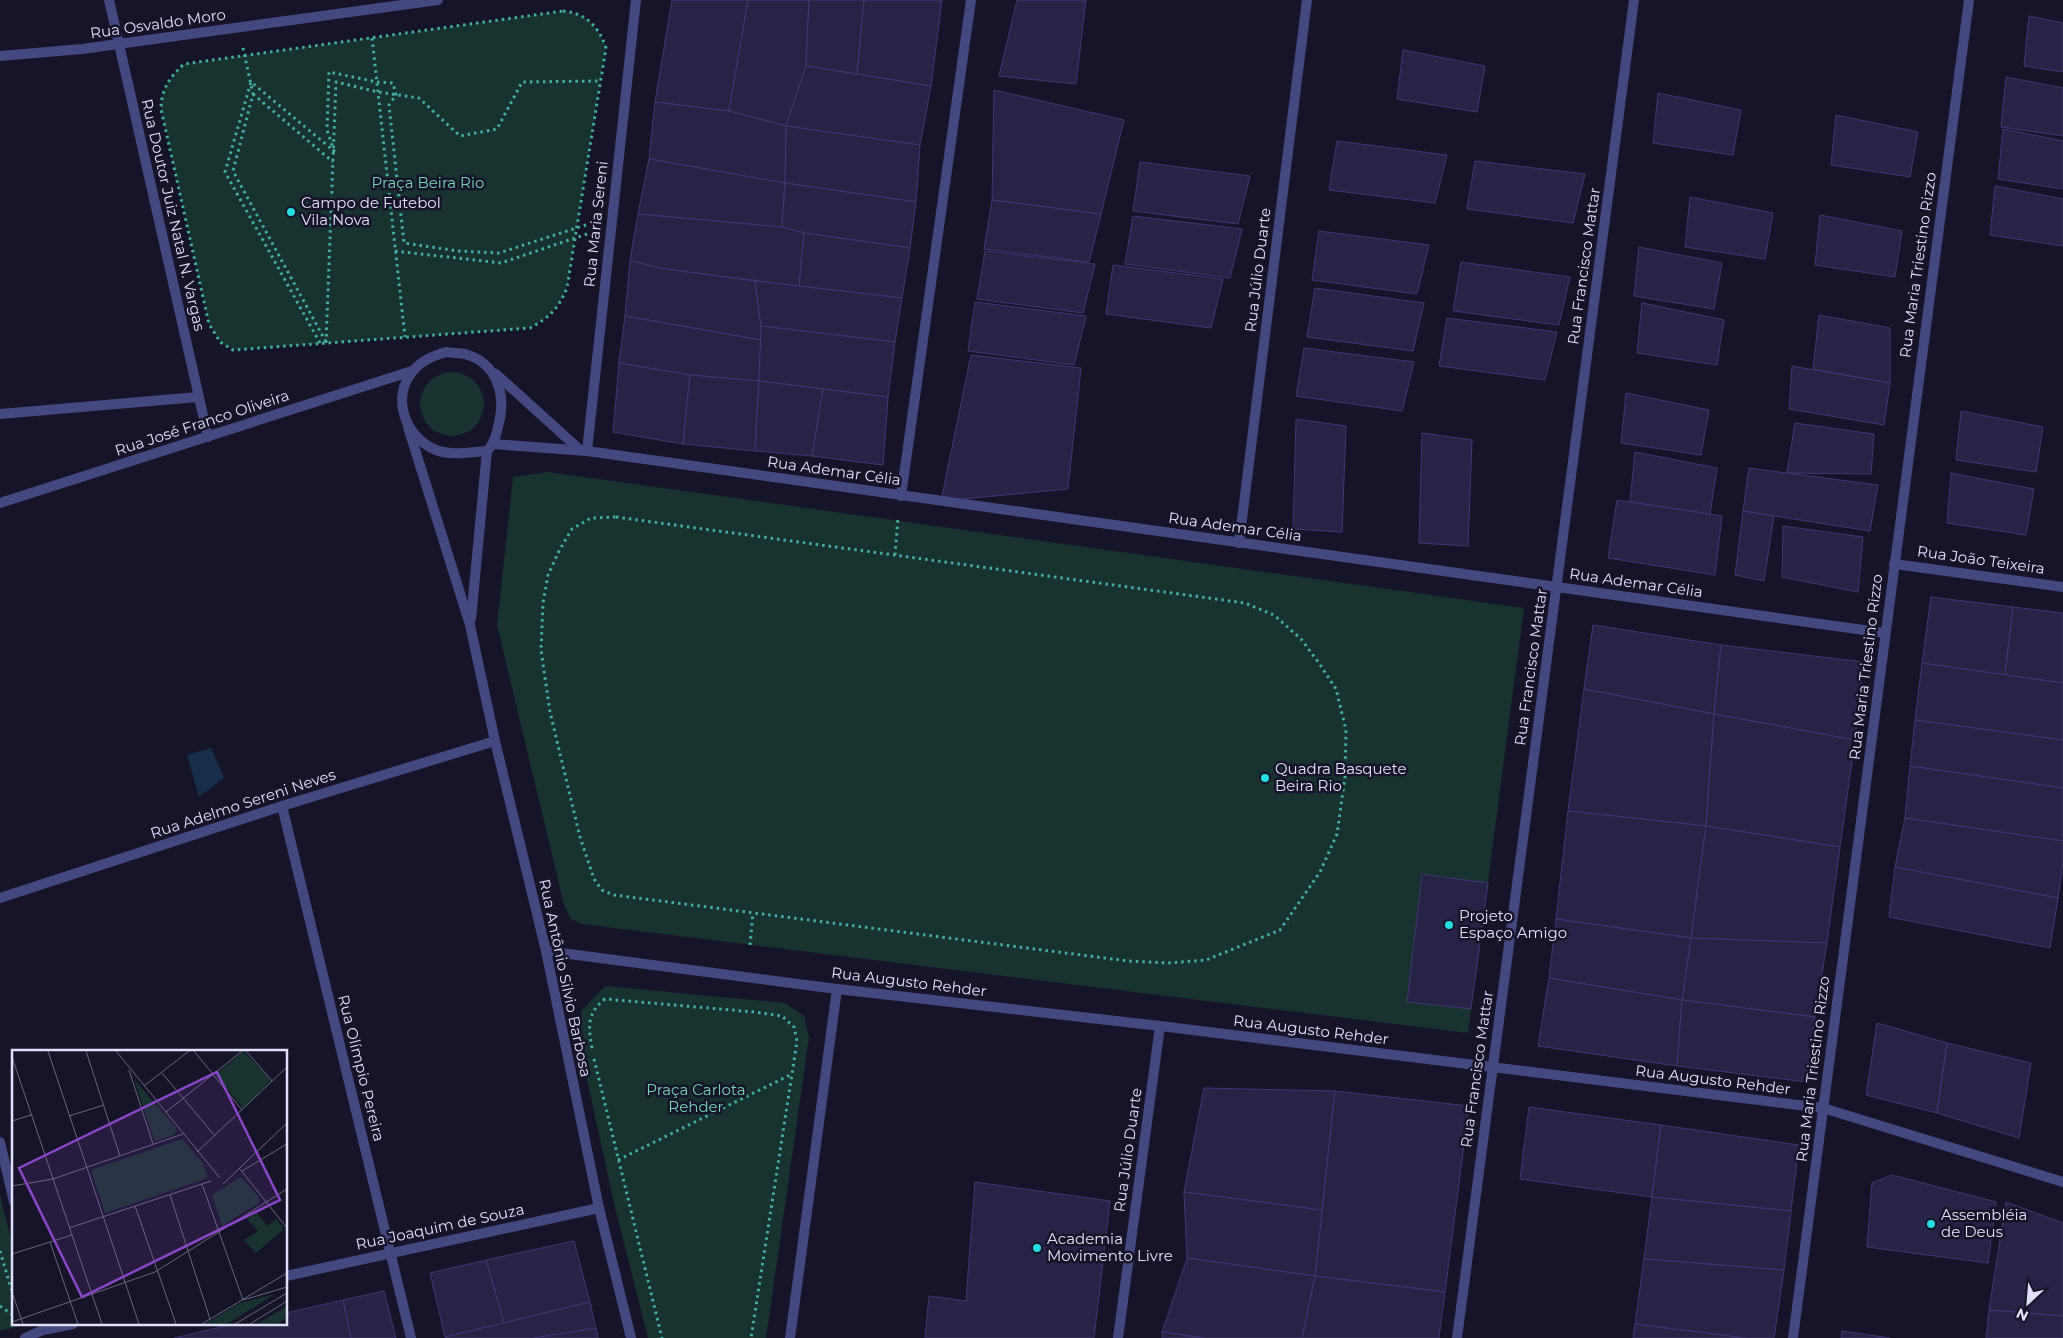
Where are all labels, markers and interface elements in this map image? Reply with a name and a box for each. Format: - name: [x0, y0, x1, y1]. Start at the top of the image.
- street label: Rua Osvaldo Moro: [89, 5, 227, 42]
- street label: Rua Doutor Juiz Natal N. Vargas: [137, 97, 209, 333]
- street label: Rua Maria Sereni: [579, 160, 612, 288]
- street label: Rua Maria Triestino Rizzo: [1895, 171, 1940, 359]
- park label: Praça Beira Rio: [372, 173, 484, 192]
- street label: Rua Francisco Mattar: [1563, 186, 1604, 346]
- place label: Campo de Futebol Vila Nova: [301, 193, 441, 229]
- marker: Campo de Futebol Vila Nova: [285, 206, 297, 218]
- street label: Rua Júlio Duarte: [1240, 207, 1275, 333]
- street label: Rua José Franco Oliveira: [112, 385, 291, 460]
- street label: Rua Ademar Célia: [766, 452, 902, 489]
- street label: Rua Ademar Célia: [1167, 508, 1303, 545]
- street label: Rua João Teixeira: [1916, 541, 2046, 578]
- street label: Rua Ademar Célia: [1568, 564, 1704, 601]
- street label: Rua Maria Triestino Rizzo: [1845, 573, 1886, 761]
- street label: Rua Francisco Mattar: [1510, 587, 1551, 747]
- place label: Quadra Basquete Beira Rio: [1275, 759, 1407, 795]
- street label: Rua Adelmo Sereni Neves: [148, 765, 338, 842]
- marker: Quadra Basquete Beira Rio: [1259, 772, 1271, 784]
- street label: Rua Antônio Silvio Barbosa: [535, 877, 596, 1079]
- place label: Projeto Espaço Amigo: [1459, 906, 1567, 942]
- marker: Projeto Espaço Amigo: [1443, 919, 1455, 931]
- street label: Rua Augusto Rehder: [830, 963, 988, 1000]
- street label: Rua Maria Triestino Rizzo: [1792, 975, 1833, 1163]
- street label: Rua Francisco Mattar: [1456, 989, 1497, 1149]
- street label: Rua Olímpio Pereira: [334, 992, 389, 1143]
- street label: Rua Augusto Rehder: [1232, 1011, 1390, 1048]
- inset map: [12, 1050, 288, 1326]
- street label: Rua Augusto Rehder: [1634, 1061, 1792, 1098]
- park label: Praça Carlota Rehder: [646, 1080, 746, 1116]
- street label: Rua Júlio Duarte: [1109, 1087, 1146, 1213]
- street label: Rua Joaquim de Souza: [354, 1199, 526, 1254]
- place label: Assembléia de Deus: [1941, 1205, 2027, 1241]
- marker: Assembléia de Deus: [1925, 1218, 1937, 1230]
- place label: Academia Movimento Livre: [1047, 1229, 1173, 1265]
- marker: Academia Movimento Livre: [1031, 1242, 1043, 1254]
- north arrow: [2003, 1278, 2053, 1328]
- text: N: [2013, 1304, 2031, 1325]

